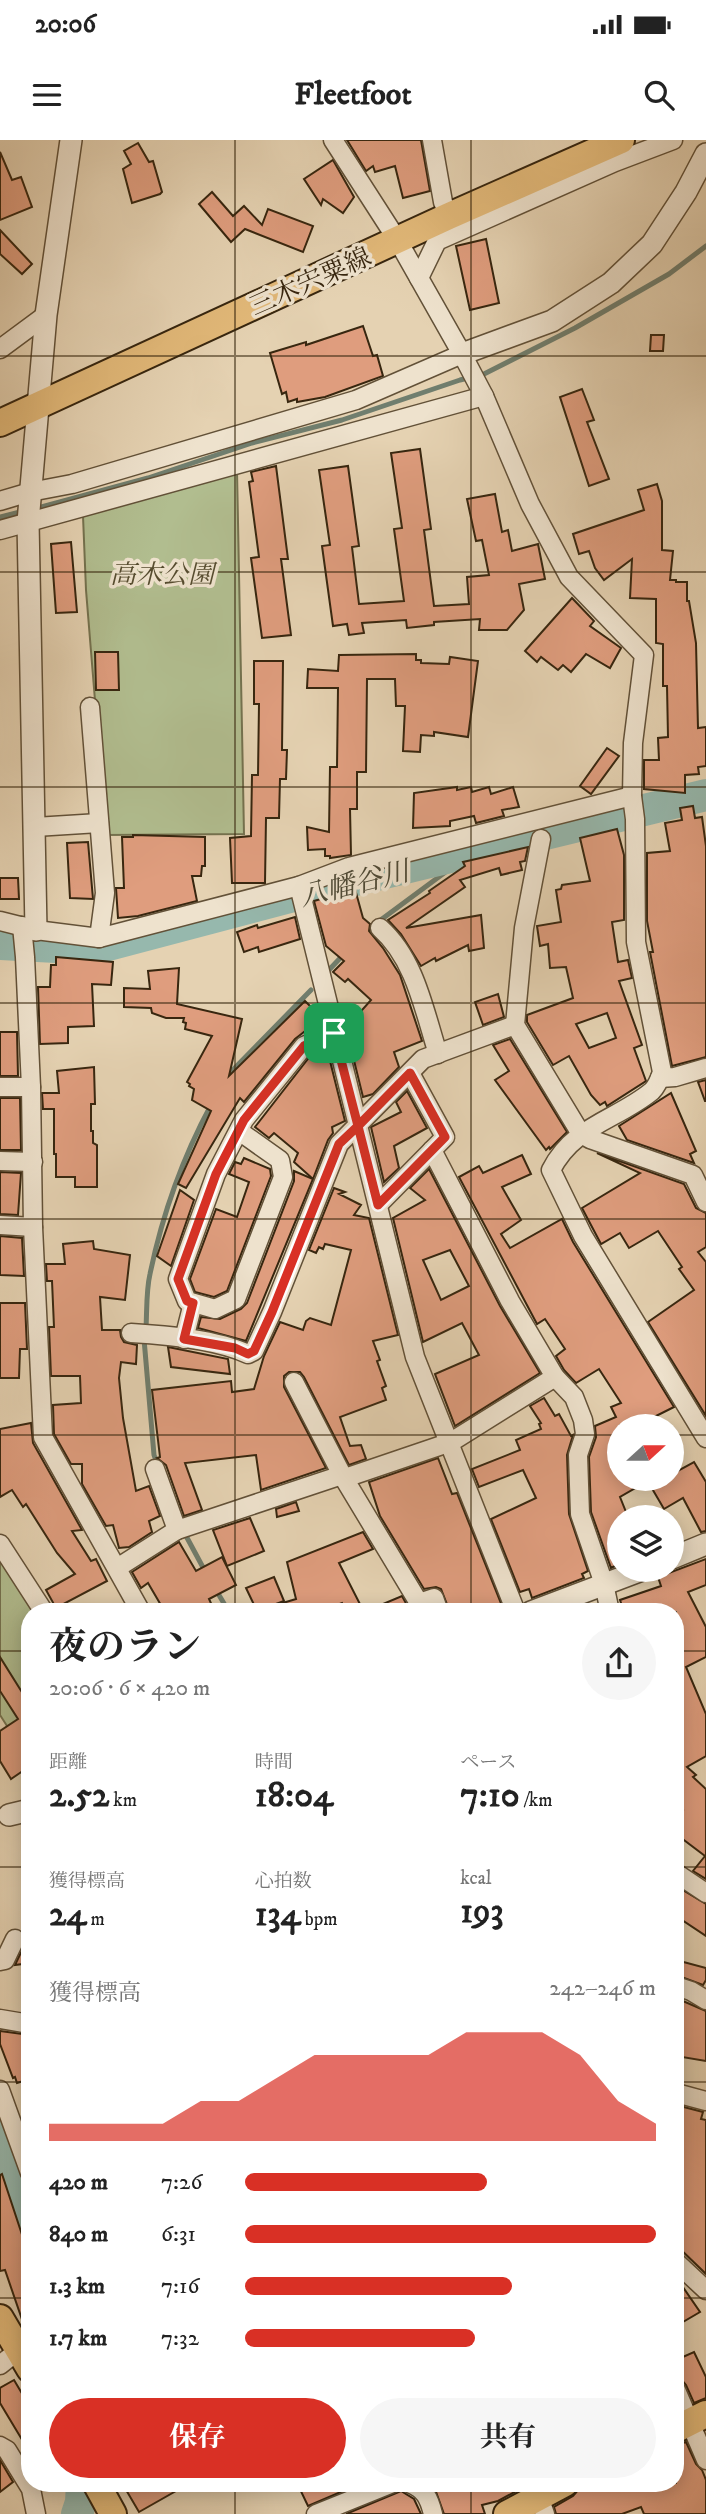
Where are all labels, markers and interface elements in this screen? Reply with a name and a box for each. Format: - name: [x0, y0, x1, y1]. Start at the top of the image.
- text: 20:06: [35, 8, 96, 41]
- text: Fleetfoot: [294, 75, 412, 115]
- icon: menu: [28, 76, 66, 114]
- icon: search: [640, 76, 678, 114]
- street label: 三木宍粟線: [245, 241, 377, 324]
- park label: 高木公園: [110, 559, 218, 592]
- water label: 八幡谷川: [296, 853, 416, 915]
- pin: [304, 1003, 364, 1063]
- icon: arrive: [315, 1014, 353, 1052]
- north arrow: [607, 1414, 684, 1491]
- map controls: [607, 1414, 684, 1582]
- button: layers: [607, 1505, 684, 1582]
- text: 夜のラン: [49, 1624, 201, 1672]
- button: share: [582, 1626, 656, 1700]
- text: 20:06 · 6 × 420 m: [49, 1674, 210, 1703]
- text: 距離: [49, 1751, 87, 1774]
- text: 時間: [255, 1751, 293, 1774]
- text: ペース: [460, 1751, 516, 1774]
- text: 2.52: [49, 1774, 109, 1818]
- text: 18:04: [255, 1774, 333, 1818]
- text: 7:10: [460, 1774, 519, 1818]
- text: km: [109, 1789, 137, 1812]
- text: /km: [519, 1789, 552, 1812]
- text: kcal: [460, 1867, 492, 1890]
- text: 獲得標高: [49, 1870, 125, 1893]
- text: 心拍数: [255, 1870, 312, 1893]
- text: 193: [460, 1890, 504, 1934]
- text: 24: [49, 1893, 86, 1937]
- text: 134: [255, 1893, 301, 1937]
- text: m: [86, 1908, 105, 1931]
- text: bpm: [301, 1908, 338, 1931]
- text: 242–246 m: [549, 1974, 656, 2003]
- text: 獲得標高: [49, 1979, 141, 2008]
- text: 420 m: [49, 2168, 108, 2197]
- text: 7:26: [161, 2168, 202, 2197]
- text: 840 m: [49, 2220, 108, 2249]
- text: 6:31: [161, 2220, 196, 2249]
- text: 1.3 km: [49, 2272, 105, 2301]
- text: 7:16: [161, 2272, 199, 2301]
- text: 1.7 km: [49, 2324, 107, 2353]
- text: 7:32: [161, 2324, 199, 2353]
- button: 保存: [49, 2398, 346, 2478]
- button: 共有: [360, 2398, 656, 2478]

